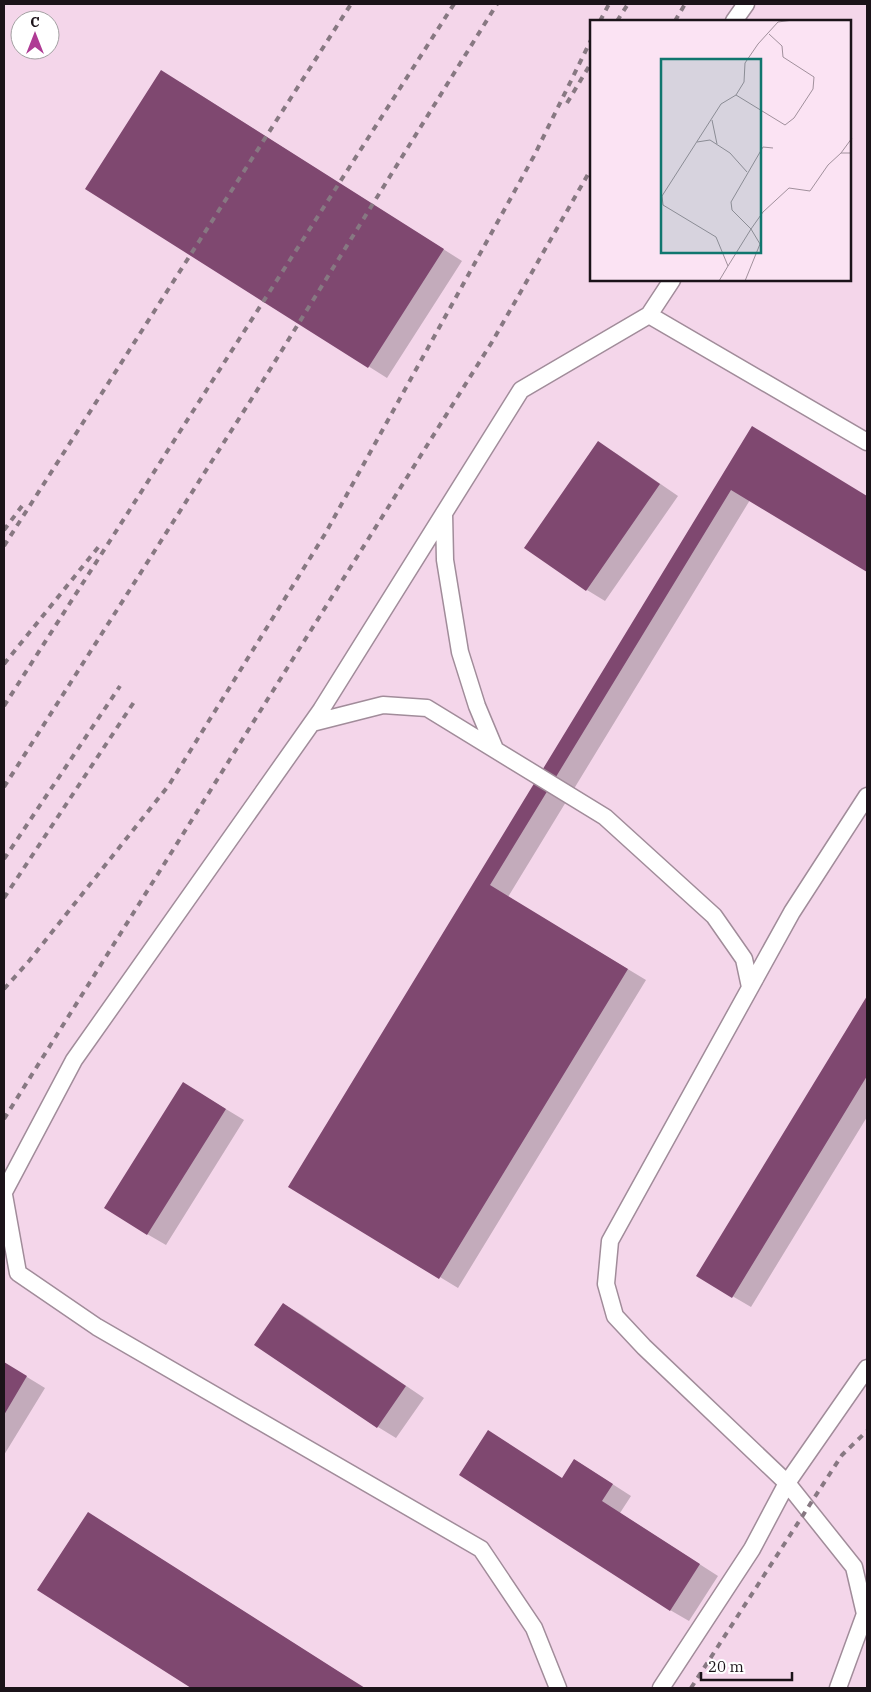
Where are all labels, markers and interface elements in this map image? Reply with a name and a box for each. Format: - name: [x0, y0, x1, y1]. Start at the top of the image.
- north arrow: [10, 10, 60, 60]
- text: С: [30, 13, 40, 31]
- inset map: [590, 20, 851, 281]
- scale bar: [701, 1650, 792, 1682]
- text: 20 m: [708, 1657, 744, 1676]

